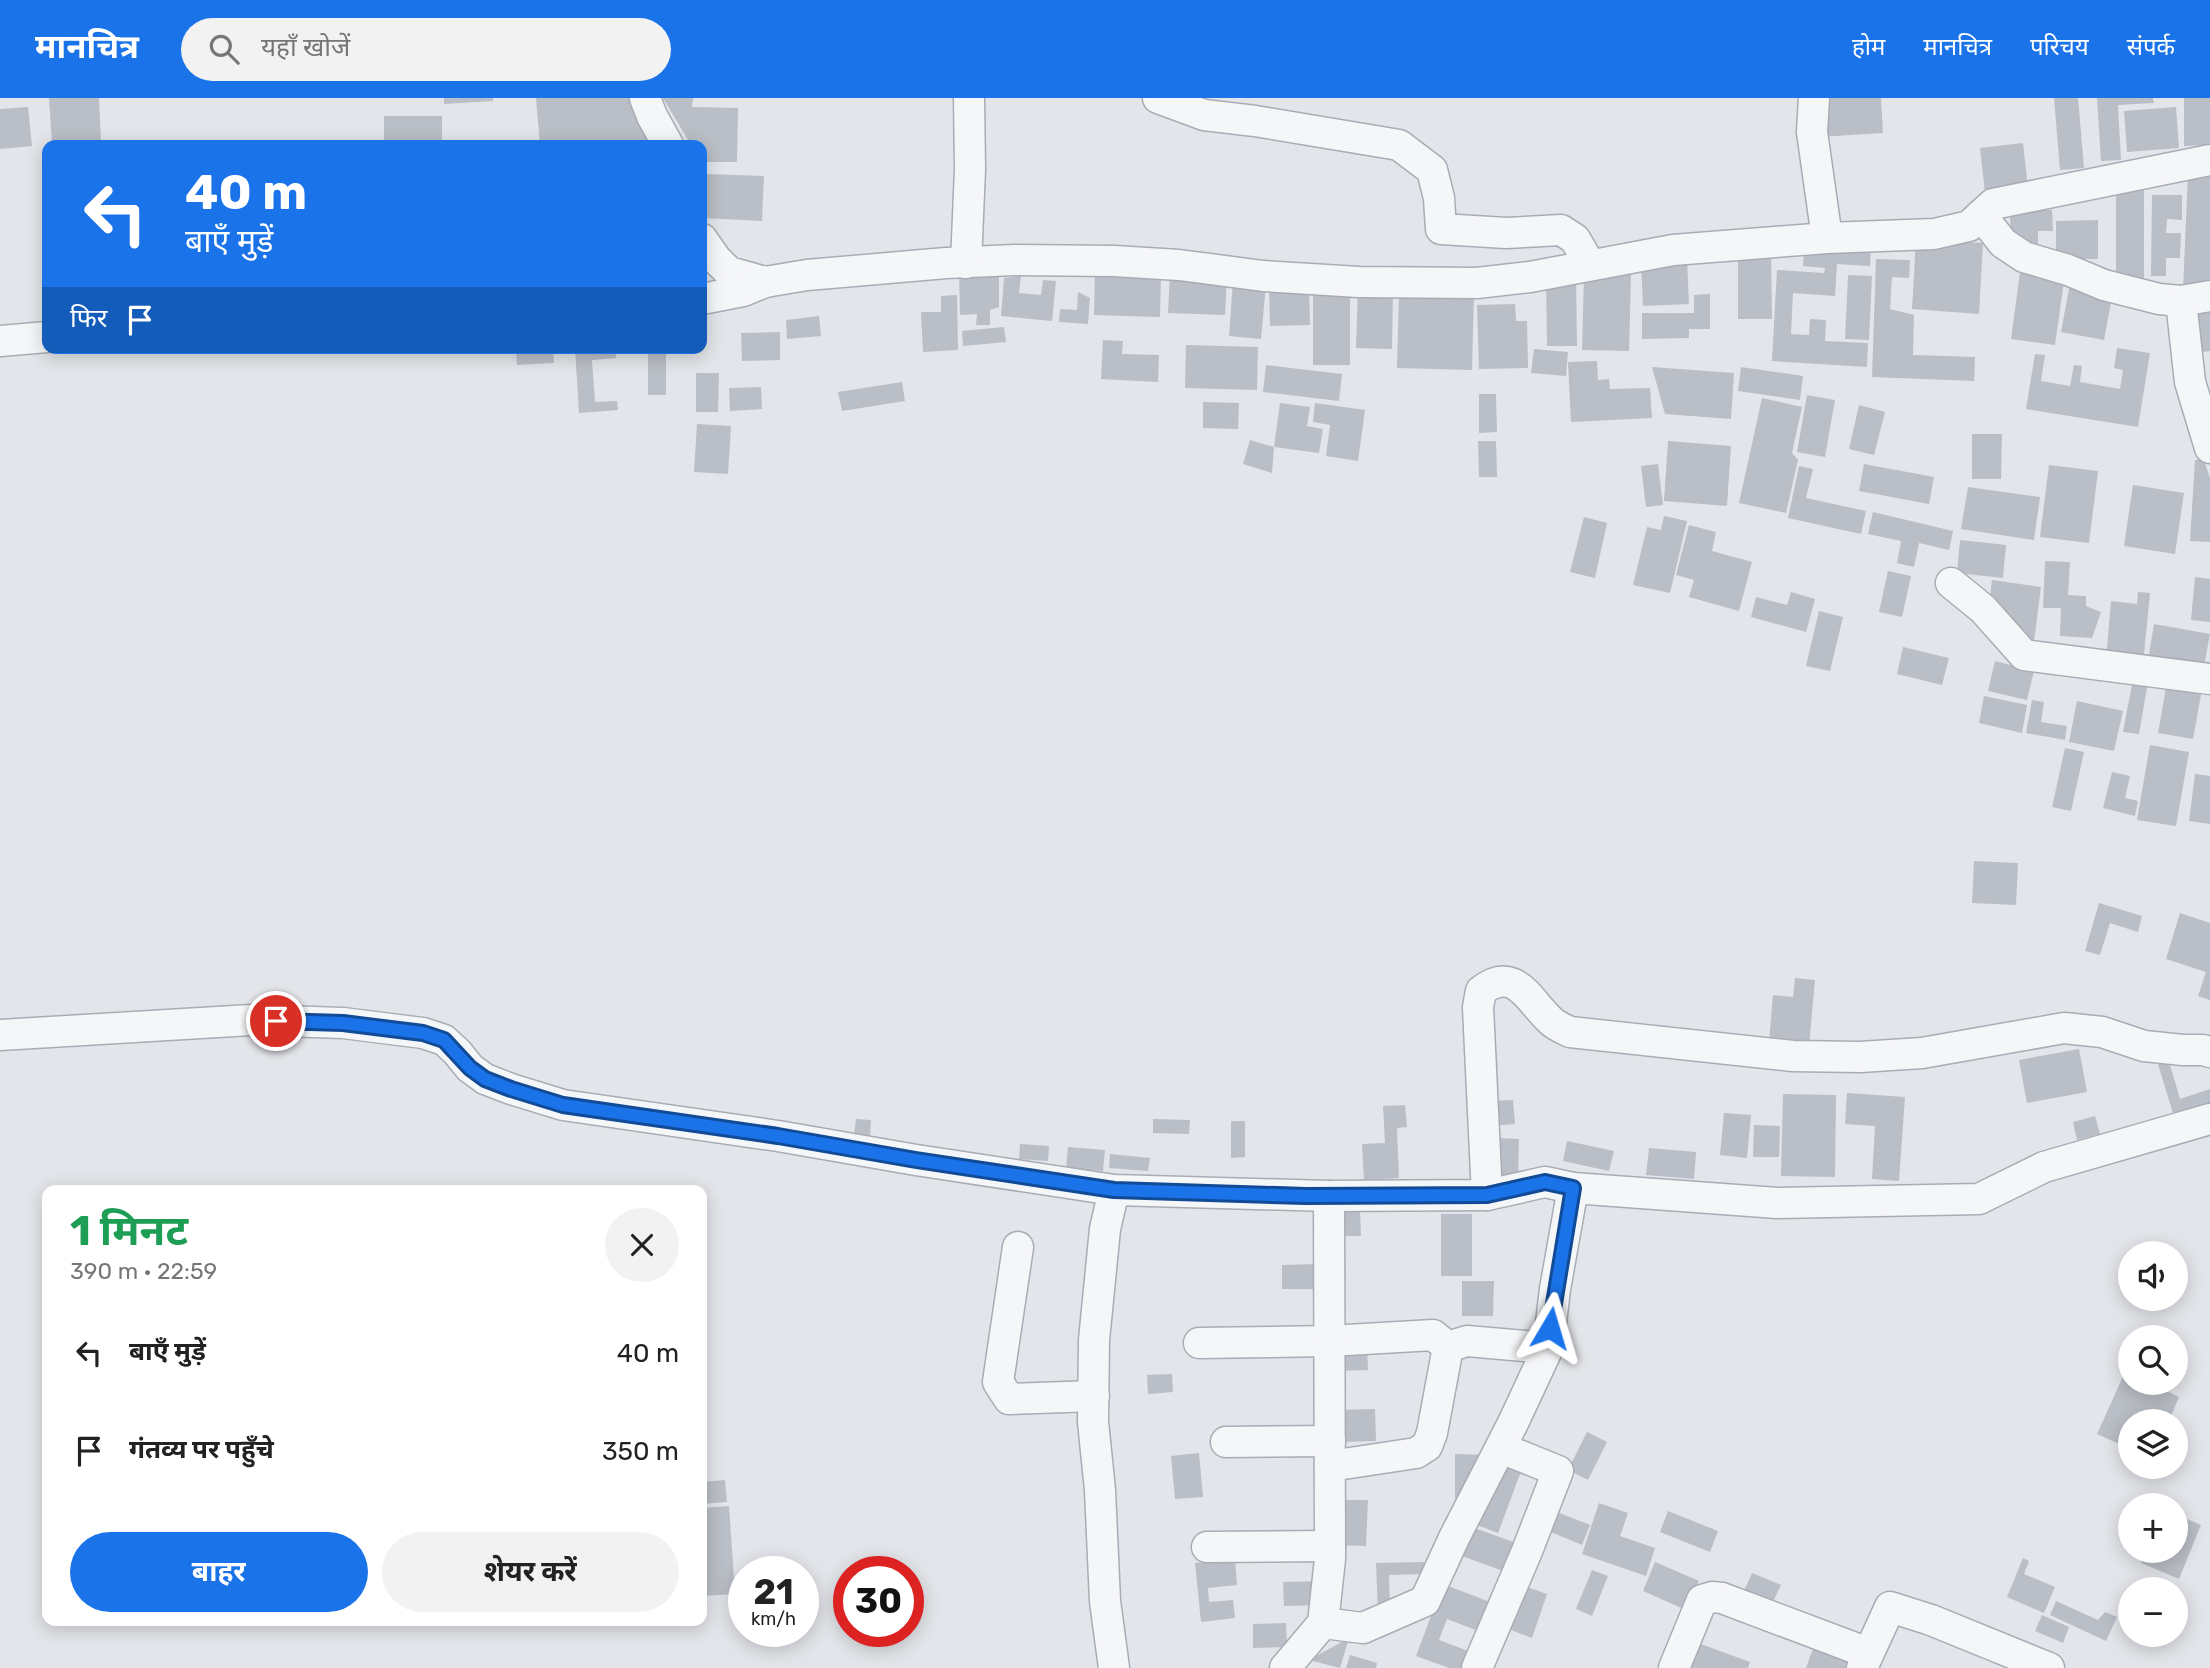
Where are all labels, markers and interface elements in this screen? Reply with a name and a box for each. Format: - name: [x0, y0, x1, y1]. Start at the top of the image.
- search box: [181, 18, 671, 81]
- text: मानचित्र: [35, 27, 139, 66]
- icon: search: [205, 30, 243, 68]
- text: यहाँ खोजें: [261, 32, 350, 63]
- text: होम: [1852, 33, 1885, 61]
- text: मानचित्र: [1923, 33, 1992, 61]
- text: परिचय: [2030, 33, 2089, 61]
- text: संपर्क: [2127, 33, 2175, 61]
- text: 40 m: [185, 163, 307, 221]
- icon: left: [70, 168, 161, 259]
- text: बाएँ मुड़ें: [185, 222, 273, 260]
- icon: arrive: [121, 301, 159, 339]
- text: फिर: [70, 303, 107, 334]
- pin: [246, 991, 306, 1051]
- icon: arrive: [257, 1002, 295, 1040]
- text: 1 मिनट: [70, 1206, 188, 1256]
- button: close: [605, 1208, 679, 1282]
- map controls: [2118, 1241, 2188, 1647]
- button: sound: [2118, 1241, 2188, 1311]
- text: 390 m · 22:59: [70, 1257, 217, 1285]
- position arrow: [1513, 1291, 1587, 1365]
- button: search: [2118, 1325, 2188, 1395]
- icon: left: [70, 1334, 108, 1372]
- text: बाएँ मुड़ें: [129, 1336, 206, 1367]
- text: 40 m: [617, 1338, 679, 1369]
- button: layers: [2118, 1409, 2188, 1479]
- icon: arrive: [70, 1432, 108, 1470]
- text: गंतव्य पर पहुँचे: [129, 1434, 274, 1465]
- text: 350 m: [602, 1436, 679, 1467]
- button: +: [2118, 1493, 2188, 1563]
- button: बाहर: [70, 1532, 368, 1612]
- button: शेयर करें: [382, 1532, 679, 1612]
- speed limit sign: 30: [833, 1556, 924, 1647]
- text: 21: [753, 1571, 794, 1613]
- button: −: [2118, 1577, 2188, 1647]
- text: km/h: [751, 1608, 796, 1630]

